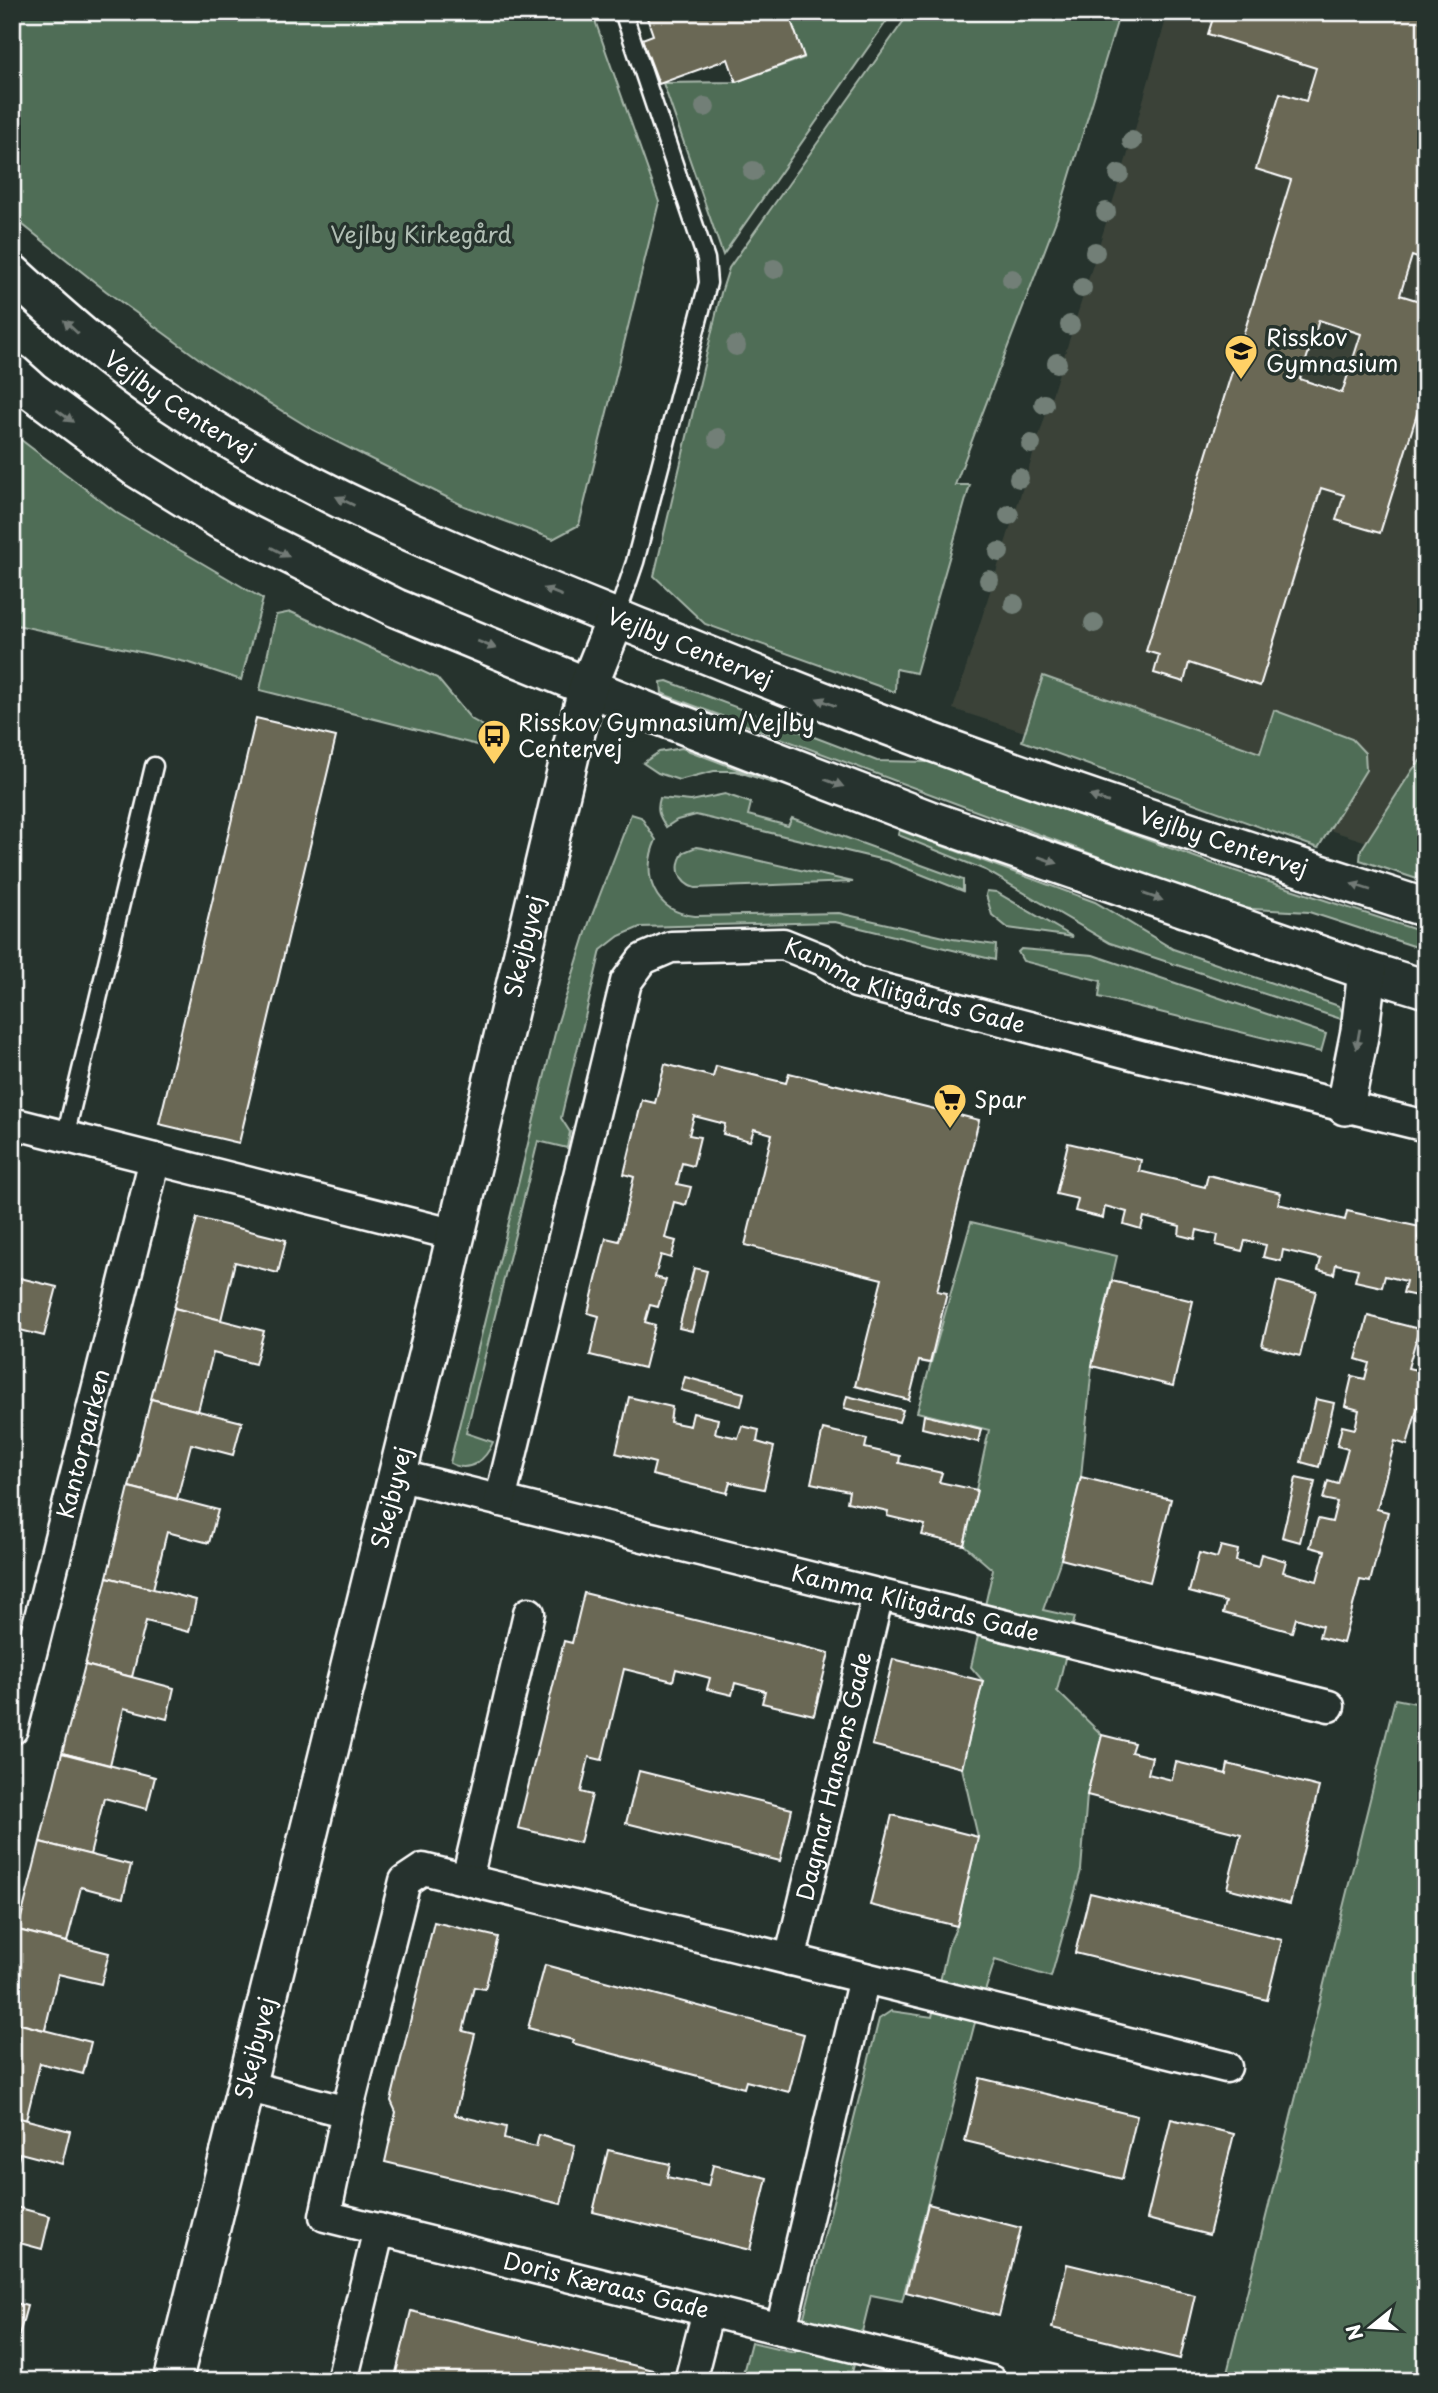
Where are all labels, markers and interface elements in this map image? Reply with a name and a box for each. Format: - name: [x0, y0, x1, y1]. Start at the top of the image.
- park label: Vejlby Kirkegård: [330, 216, 512, 251]
- one-way arrow: [62, 319, 80, 335]
- place label: Risskov Gymnasium: [1266, 319, 1398, 380]
- school or university icon: Risskov Gymnasium: [1222, 332, 1260, 381]
- street label: Vejlby Centervej: [97, 341, 263, 467]
- one-way arrow: [56, 409, 75, 423]
- one-way arrow: [335, 495, 355, 506]
- one-way arrow: [270, 546, 290, 557]
- one-way arrow: [543, 587, 564, 598]
- street label: Vejlby Centervej: [602, 597, 778, 695]
- one-way arrow: [477, 640, 498, 651]
- one-way arrow: [815, 696, 836, 707]
- place label: Risskov Gymnasium/Vejlby Centervej: [518, 704, 815, 765]
- bus stop icon: Risskov Gymnasium/Vejlby Centervej: [475, 717, 513, 766]
- one-way arrow: [823, 778, 844, 789]
- one-way arrow: [1088, 793, 1109, 804]
- street label: Vejlby Centervej: [1134, 797, 1313, 885]
- one-way arrow: [1037, 855, 1058, 866]
- one-way arrow: [1350, 881, 1371, 892]
- street label: Skejbyvej: [494, 891, 552, 1001]
- one-way arrow: [1142, 892, 1163, 903]
- street label: Kamma Klitgårds Gade: [780, 927, 1029, 1041]
- one-way arrow: [1352, 1028, 1363, 1050]
- supermarket icon: Spar: [931, 1081, 969, 1130]
- place label: Spar: [974, 1081, 1027, 1116]
- street label: Kantorparken: [46, 1365, 118, 1522]
- street label: Skejbyvej: [361, 1443, 420, 1552]
- street label: Kamma Klitgårds Gade: [788, 1554, 1043, 1650]
- street label: Dagmar Hansens Gade: [786, 1648, 880, 1904]
- street label: Skejbyvej: [224, 1993, 283, 2102]
- street label: Doris Kæraas Gade: [500, 2242, 713, 2327]
- north arrow: [1336, 2292, 1406, 2362]
- text: N: [1338, 2321, 1370, 2344]

